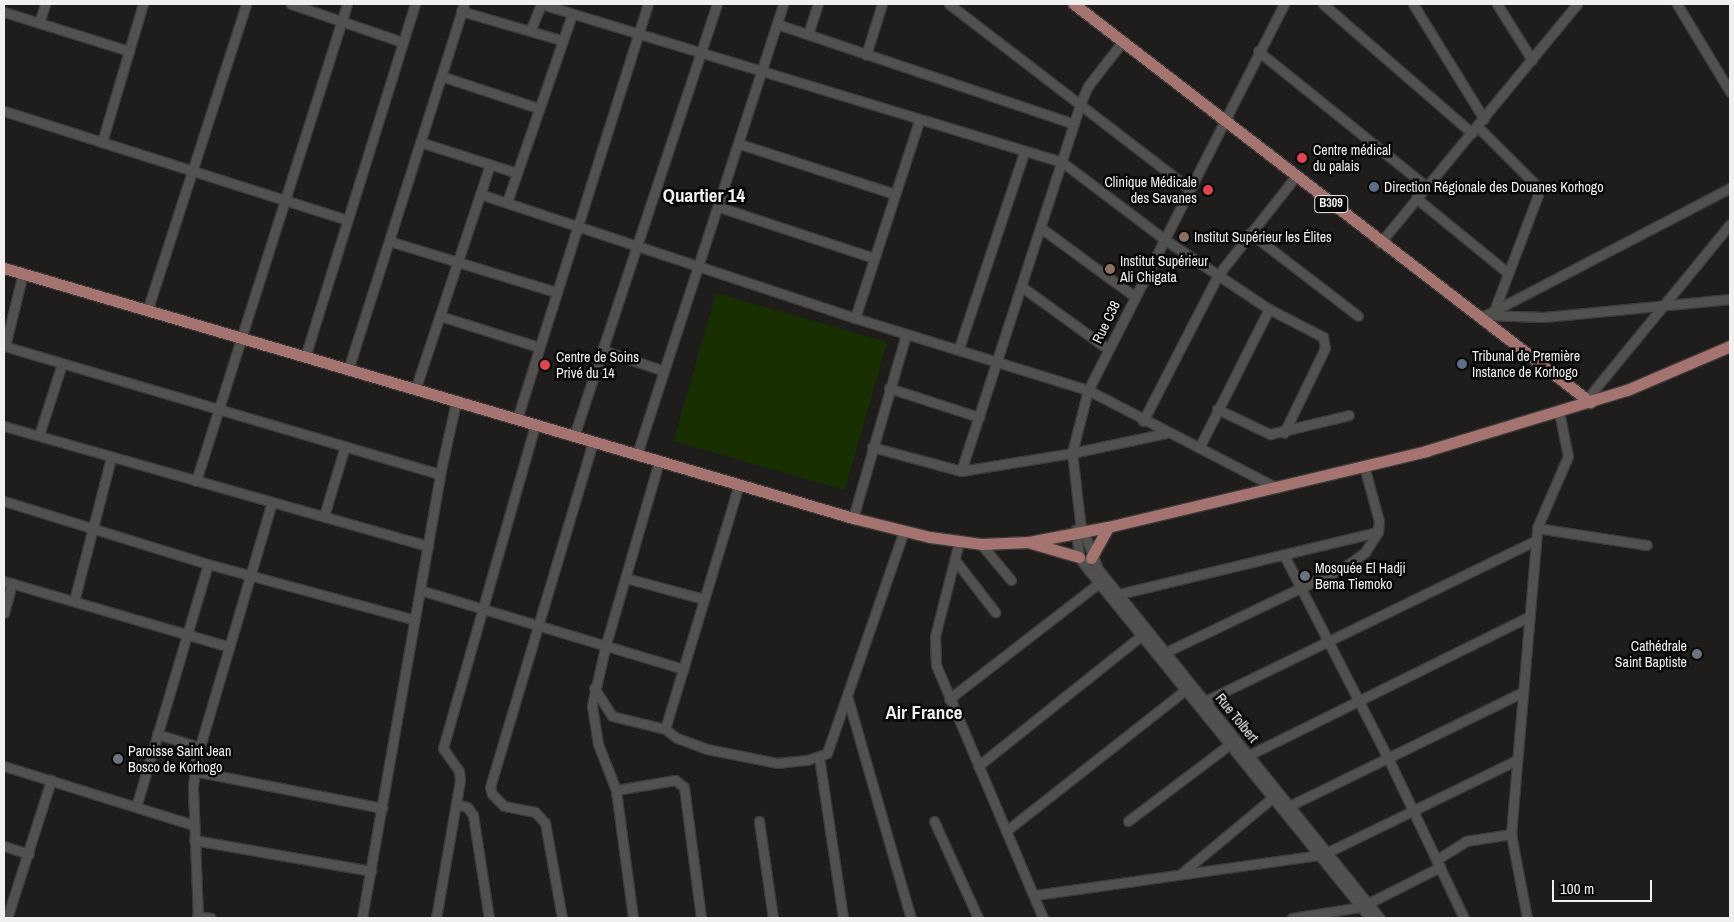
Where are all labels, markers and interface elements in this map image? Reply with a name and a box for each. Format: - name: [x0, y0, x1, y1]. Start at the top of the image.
- place label: Centre médical du palais: [1313, 142, 1391, 174]
- marker: Centre médical du palais: [1295, 151, 1309, 165]
- place label: Clinique Médicale des Savanes: [1104, 174, 1197, 206]
- place label: Direction Régionale des Douanes Korhogo: [1384, 179, 1604, 195]
- marker: Direction Régionale des Douanes Korhogo: [1368, 181, 1380, 193]
- marker: Clinique Médicale des Savanes: [1201, 183, 1215, 197]
- district label: Quartier 14: [663, 185, 745, 207]
- road number: B309: [1314, 194, 1348, 213]
- place label: Institut Supérieur les Élites: [1194, 229, 1332, 245]
- marker: Institut Supérieur les Élites: [1178, 231, 1190, 243]
- place label: Institut Supérieur Ali Chigata: [1120, 253, 1208, 286]
- marker: Institut Supérieur Ali Chigata: [1104, 263, 1116, 275]
- street label: Rue C38: [1089, 298, 1123, 346]
- place label: Tribunal de Première Instance de Korhogo: [1472, 348, 1580, 381]
- place label: Centre de Soins Privé du 14: [556, 349, 639, 382]
- marker: Centre de Soins Privé du 14: [538, 358, 552, 372]
- marker: Tribunal de Première Instance de Korhogo: [1456, 358, 1468, 370]
- place label: Mosquée El Hadji Bema Tiemoko: [1315, 560, 1406, 592]
- marker: Mosquée El Hadji Bema Tiemoko: [1299, 570, 1311, 582]
- place label: Cathédrale Saint Baptiste: [1615, 638, 1687, 670]
- marker: Cathédrale Saint Baptiste: [1691, 648, 1703, 660]
- street label: Rue Tolbert: [1212, 690, 1262, 746]
- district label: Air France: [885, 702, 963, 724]
- place label: Paroisse Saint Jean Bosco de Korhogo: [128, 743, 231, 776]
- marker: Paroisse Saint Jean Bosco de Korhogo: [112, 753, 124, 765]
- scale bar: [1554, 870, 1654, 902]
- text: 100 m: [1560, 878, 1594, 899]

